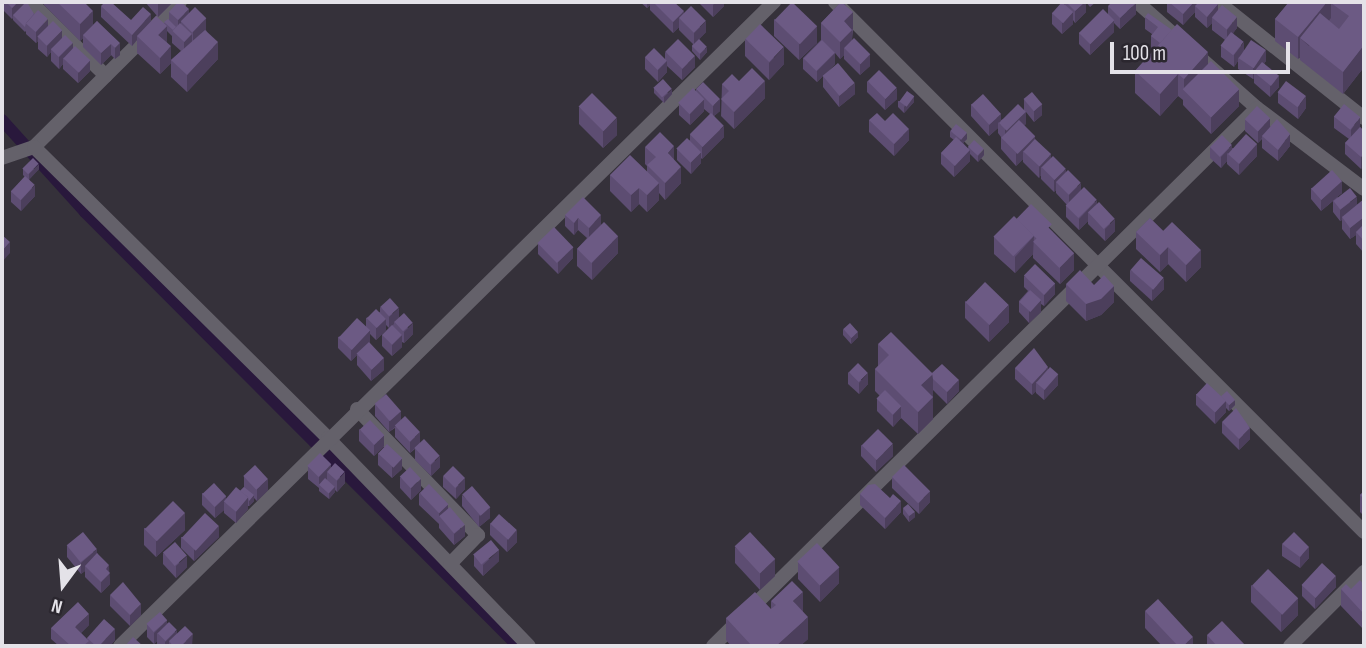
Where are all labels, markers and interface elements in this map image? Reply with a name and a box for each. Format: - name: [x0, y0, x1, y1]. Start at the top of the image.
- scale bar: [1114, 28, 1294, 72]
- text: 100 m: [1123, 41, 1166, 66]
- north arrow: [28, 550, 98, 620]
- text: N: [49, 593, 65, 618]

